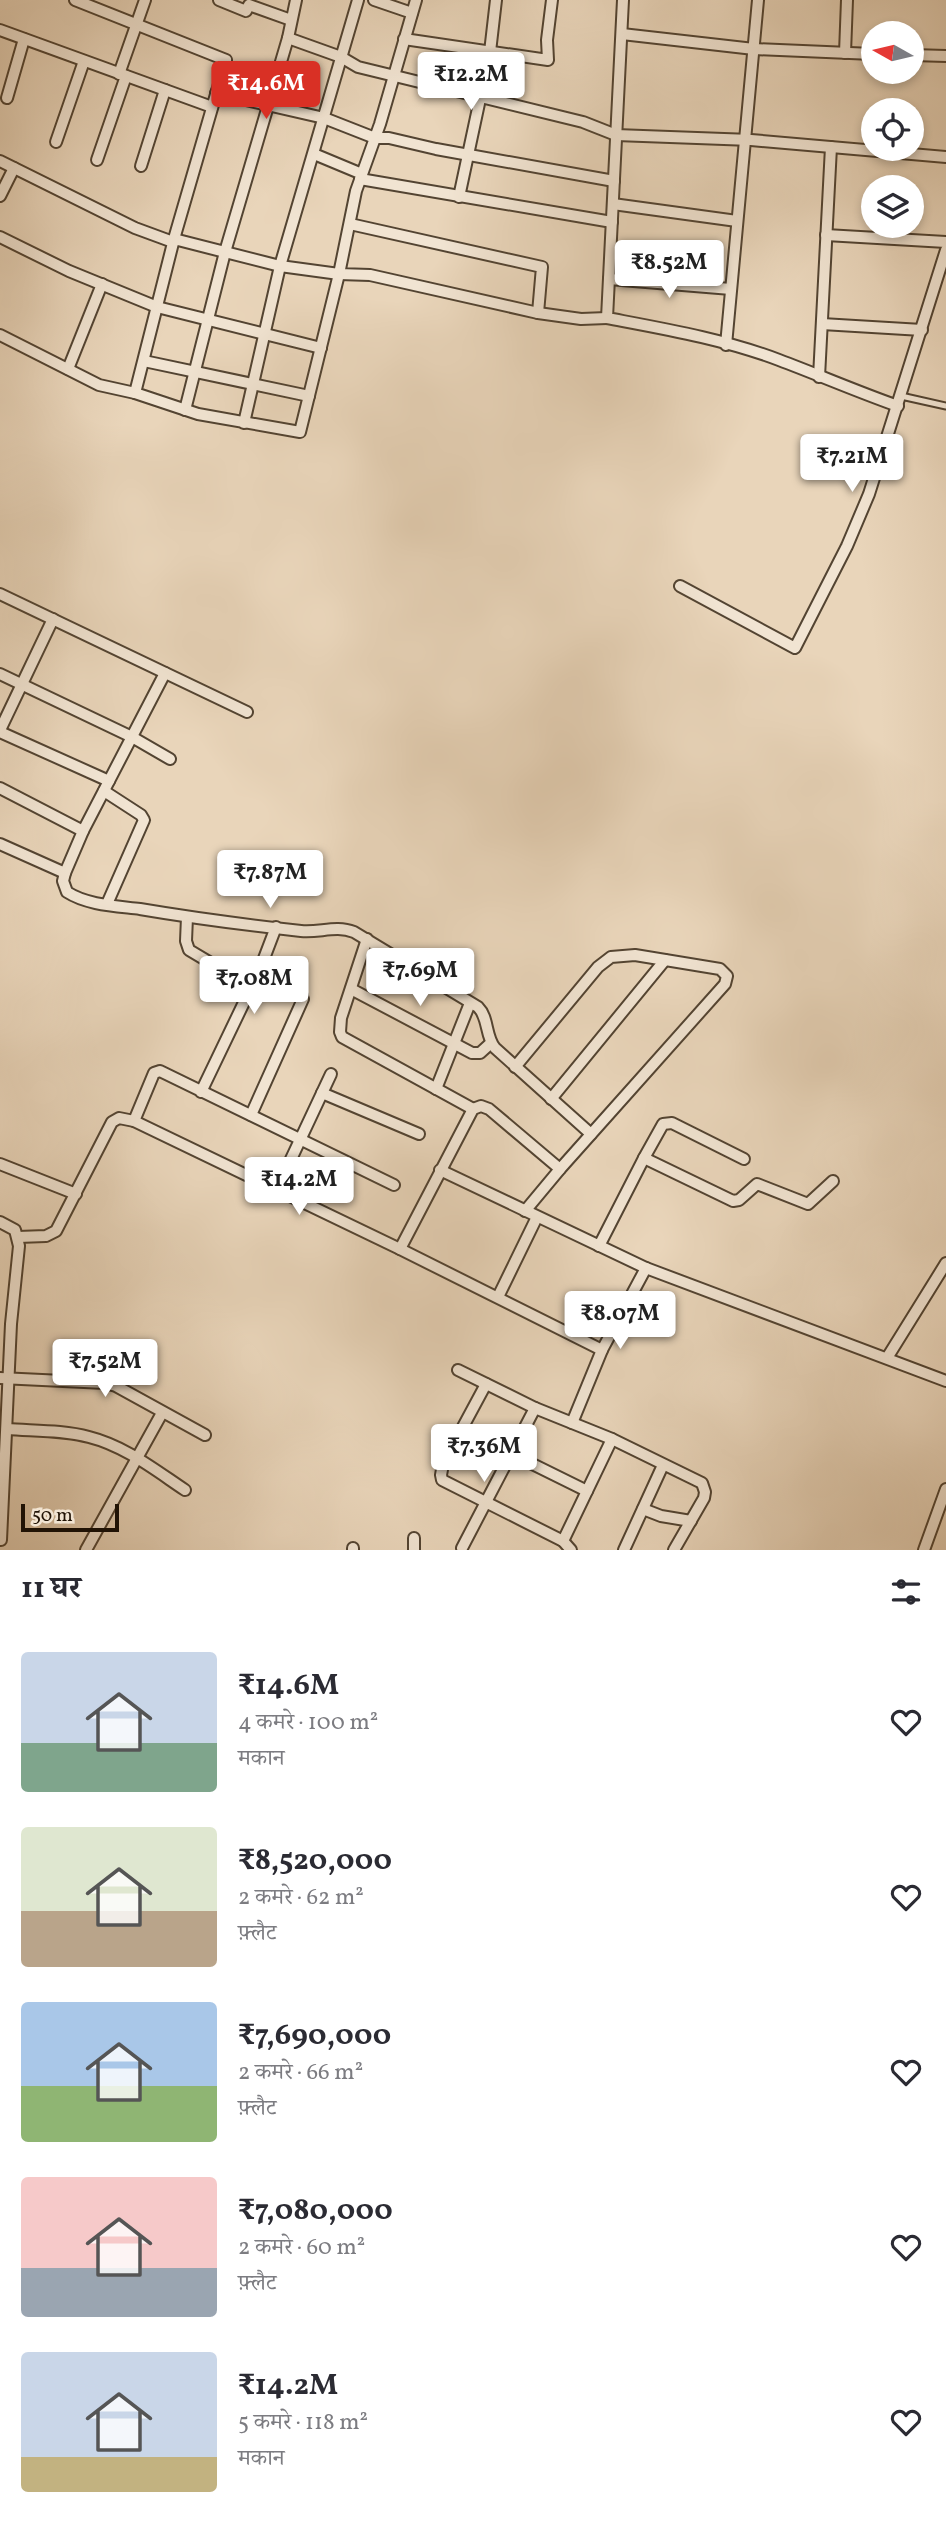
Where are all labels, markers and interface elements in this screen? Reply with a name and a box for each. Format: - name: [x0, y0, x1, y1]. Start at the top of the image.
- north arrow: [861, 21, 924, 84]
- map controls: [861, 21, 924, 238]
- pin: ₹12.2M: [414, 52, 528, 112]
- text: ₹12.2M: [434, 59, 508, 91]
- pin: ₹14.6M: [209, 61, 323, 121]
- text: ₹14.6M: [227, 68, 305, 100]
- button: locate: [861, 98, 924, 161]
- button: layers: [861, 175, 924, 238]
- pin: ₹8.52M: [612, 240, 726, 300]
- text: ₹8.52M: [631, 247, 707, 279]
- pin: ₹7.21M: [795, 434, 909, 494]
- text: ₹7.21M: [816, 441, 888, 473]
- pin: ₹7.87M: [213, 850, 327, 910]
- text: ₹7.87M: [233, 857, 307, 889]
- pin: ₹7.69M: [363, 948, 477, 1008]
- text: ₹7.69M: [382, 955, 458, 987]
- pin: ₹7.08M: [197, 956, 311, 1016]
- text: ₹7.08M: [216, 963, 292, 995]
- pin: ₹14.2M: [242, 1158, 356, 1217]
- text: ₹14.2M: [261, 1164, 337, 1196]
- pin: ₹8.07M: [563, 1292, 677, 1351]
- text: ₹8.07M: [581, 1298, 659, 1330]
- pin: ₹7.52M: [48, 1340, 162, 1399]
- text: ₹7.52M: [68, 1346, 142, 1378]
- pin: ₹7.36M: [427, 1424, 541, 1484]
- text: ₹7.36M: [447, 1431, 521, 1463]
- scale bar: [21, 1501, 119, 1533]
- text: 50 m: [32, 1503, 73, 1529]
- text: 11 घर: [21, 1568, 81, 1610]
- icon: filters: [887, 1573, 925, 1611]
- text: ₹14.6M: [238, 1665, 339, 1707]
- icon: home: [77, 1680, 161, 1764]
- icon: heart: [887, 1703, 925, 1741]
- text: 4 कमरे · 100 m²: [238, 1707, 378, 1739]
- text: मकान: [238, 1743, 285, 1775]
- text: ₹8,520,000: [238, 1840, 392, 1882]
- icon: home: [77, 1855, 161, 1939]
- icon: heart: [887, 1878, 925, 1916]
- text: 2 कमरे · 62 m²: [238, 1882, 364, 1914]
- text: फ़्लैट: [238, 1918, 276, 1950]
- text: ₹7,690,000: [238, 2015, 391, 2057]
- icon: home: [77, 2030, 161, 2114]
- icon: heart: [887, 2053, 925, 2091]
- text: 2 कमरे · 66 m²: [238, 2057, 363, 2089]
- text: फ़्लैट: [238, 2093, 276, 2125]
- text: ₹7,080,000: [238, 2190, 393, 2232]
- icon: home: [77, 2205, 161, 2289]
- icon: heart: [887, 2228, 925, 2266]
- text: 2 कमरे · 60 m²: [238, 2232, 365, 2264]
- text: फ़्लैट: [238, 2268, 276, 2300]
- text: ₹14.2M: [238, 2365, 338, 2407]
- icon: home: [77, 2380, 161, 2464]
- icon: heart: [887, 2403, 925, 2441]
- text: 5 कमरे · 118 m²: [238, 2407, 368, 2439]
- text: मकान: [238, 2443, 285, 2475]

